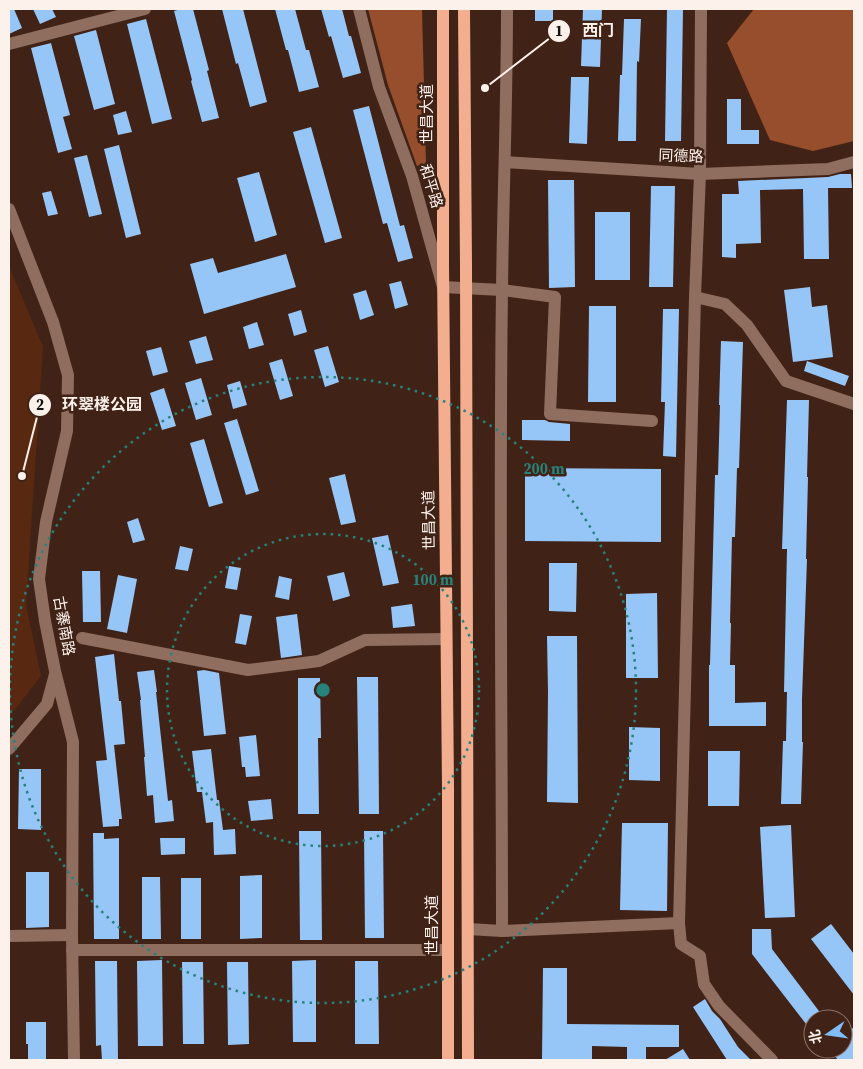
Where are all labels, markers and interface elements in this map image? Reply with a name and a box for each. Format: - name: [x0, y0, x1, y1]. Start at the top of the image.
- callout: 西门: [547, 15, 624, 46]
- text: 西门: [582, 19, 614, 41]
- text: 1: [555, 20, 563, 41]
- street label: 世昌大道: [416, 84, 437, 144]
- street label: 同德路: [658, 144, 704, 167]
- street label: 和平路: [415, 161, 448, 210]
- callout: 环翠楼公园: [27, 389, 152, 420]
- text: 环翠楼公园: [62, 393, 142, 415]
- text: 2: [36, 394, 44, 415]
- text: 200 m: [523, 458, 565, 479]
- street label: 世昌大道: [417, 490, 440, 550]
- text: 100 m: [412, 569, 454, 590]
- street label: 古寨南路: [49, 595, 80, 657]
- centre of rings: [314, 681, 332, 699]
- street label: 世昌大道: [421, 895, 442, 955]
- north arrow: [803, 1009, 853, 1059]
- text: 北: [804, 1028, 827, 1046]

